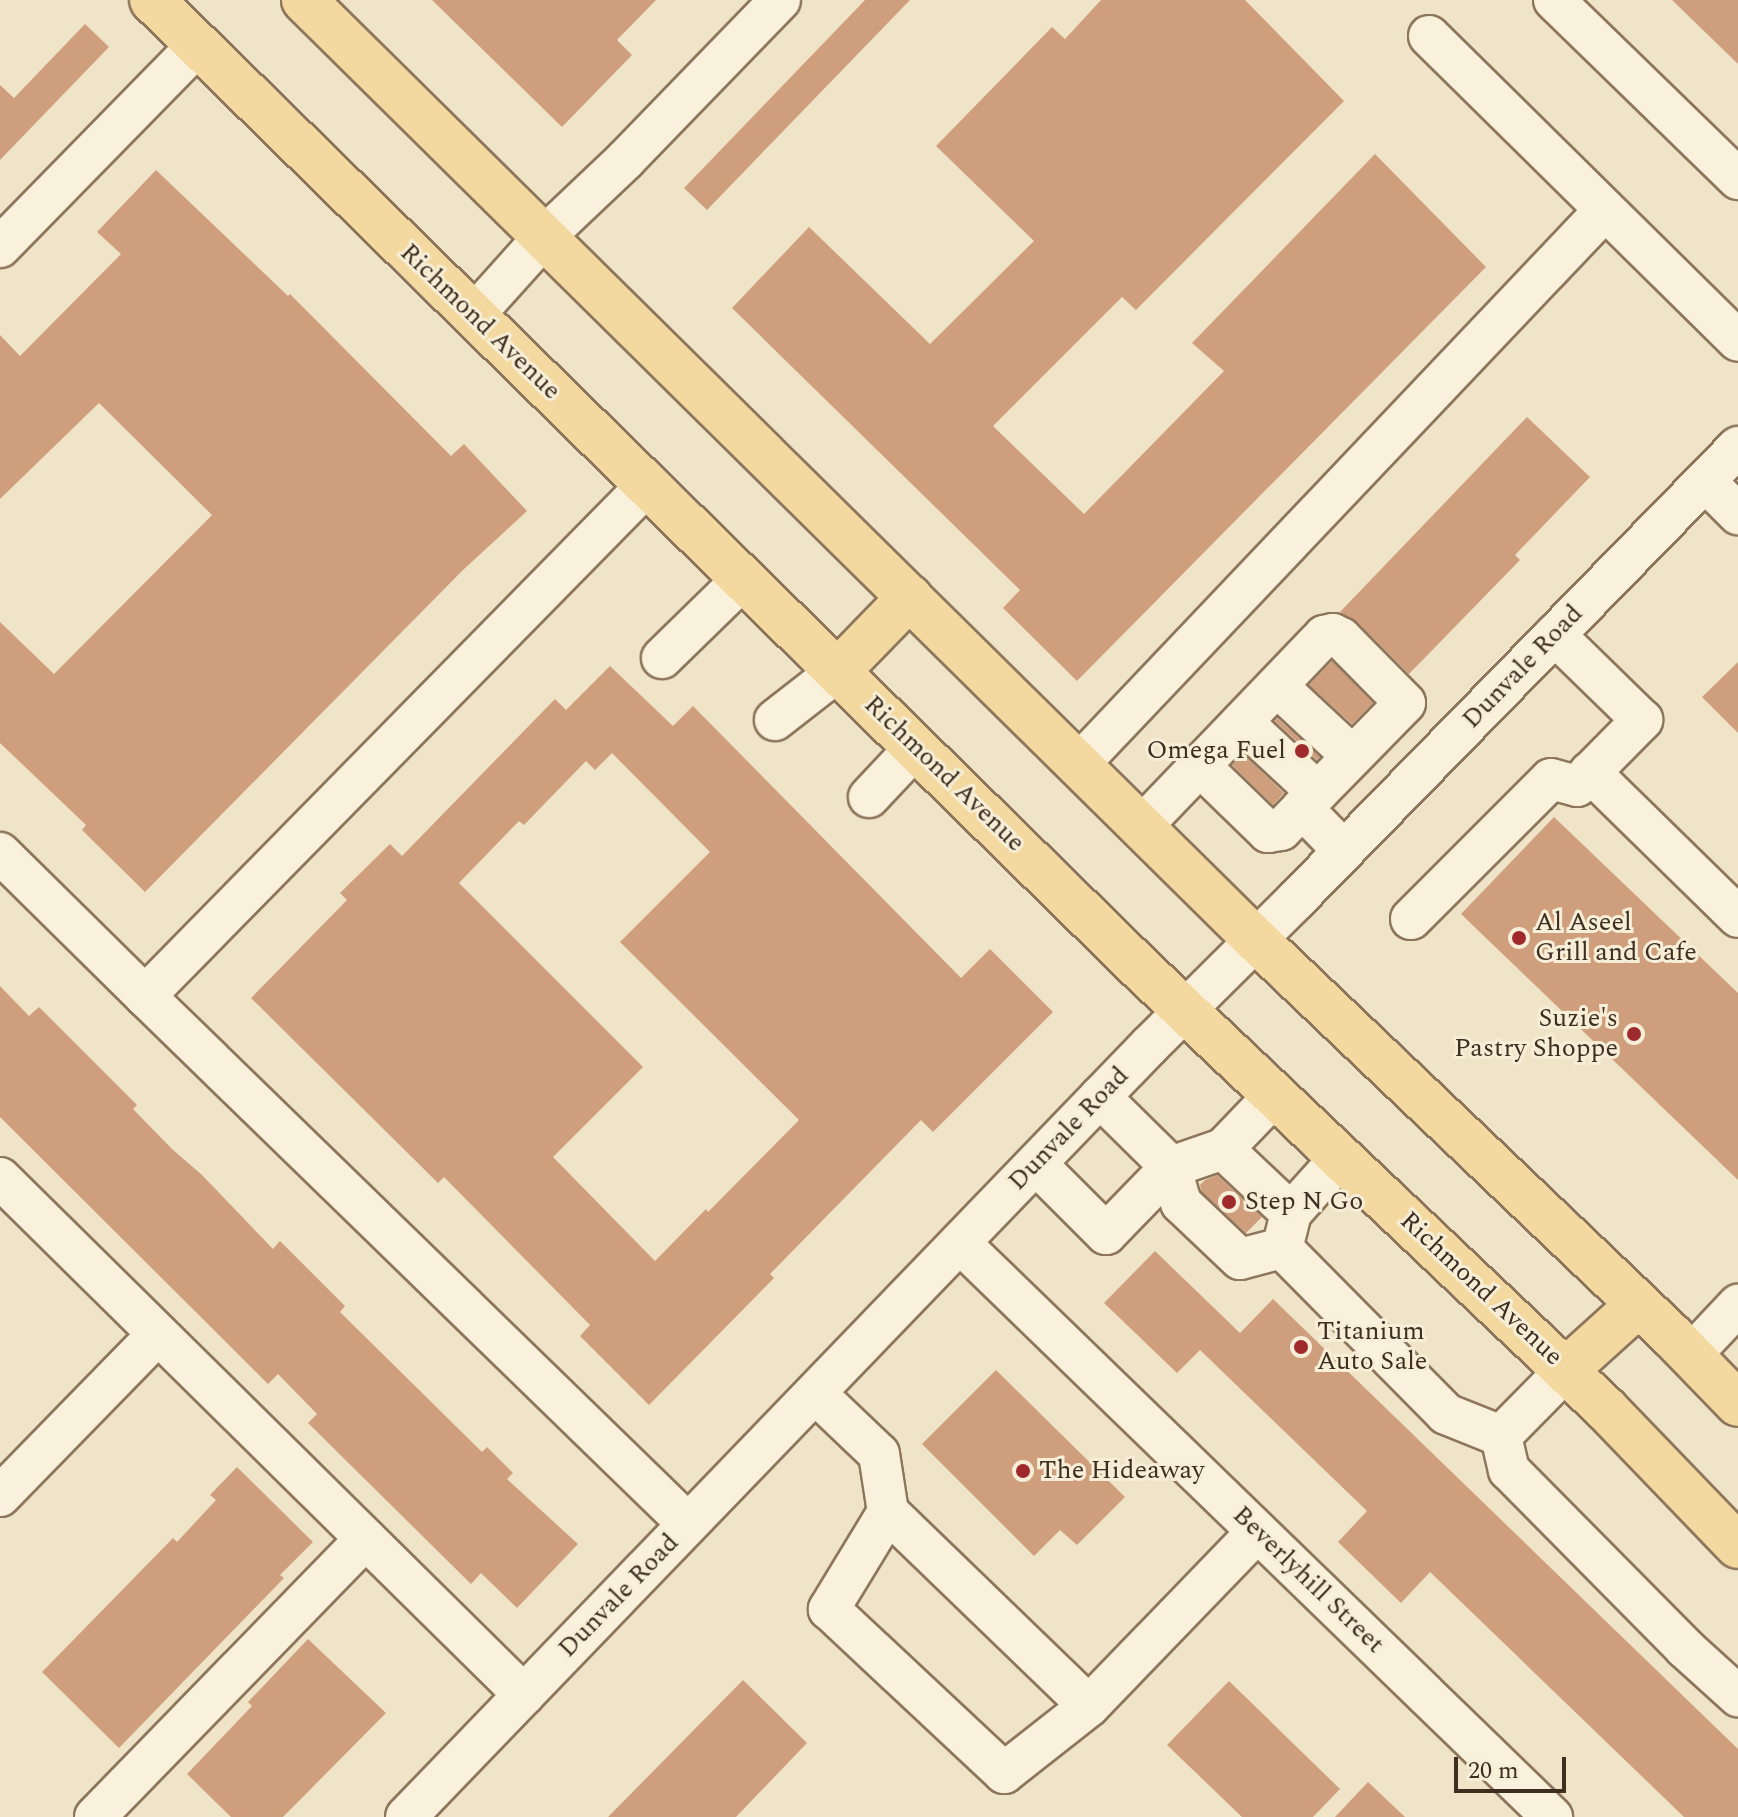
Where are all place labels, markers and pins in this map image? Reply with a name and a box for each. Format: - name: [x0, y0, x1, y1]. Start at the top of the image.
- place label: Omega Fuel: [1146, 735, 1286, 767]
- marker: Omega Fuel: [1293, 742, 1311, 760]
- place label: Al Aseel Grill and Cafe: [1535, 907, 1697, 968]
- marker: Al Aseel Grill and Cafe: [1510, 929, 1528, 947]
- place label: Suzie's Pastry Shoppe: [1454, 1003, 1618, 1064]
- marker: Suzie's Pastry Shoppe: [1625, 1025, 1643, 1043]
- place label: Step N Go: [1245, 1186, 1363, 1218]
- marker: Step N Go: [1220, 1193, 1238, 1211]
- place label: Titanium Auto Sale: [1317, 1316, 1427, 1378]
- marker: Titanium Auto Sale: [1292, 1338, 1310, 1356]
- place label: The Hideaway: [1039, 1455, 1205, 1487]
- marker: The Hideaway: [1014, 1462, 1032, 1480]

